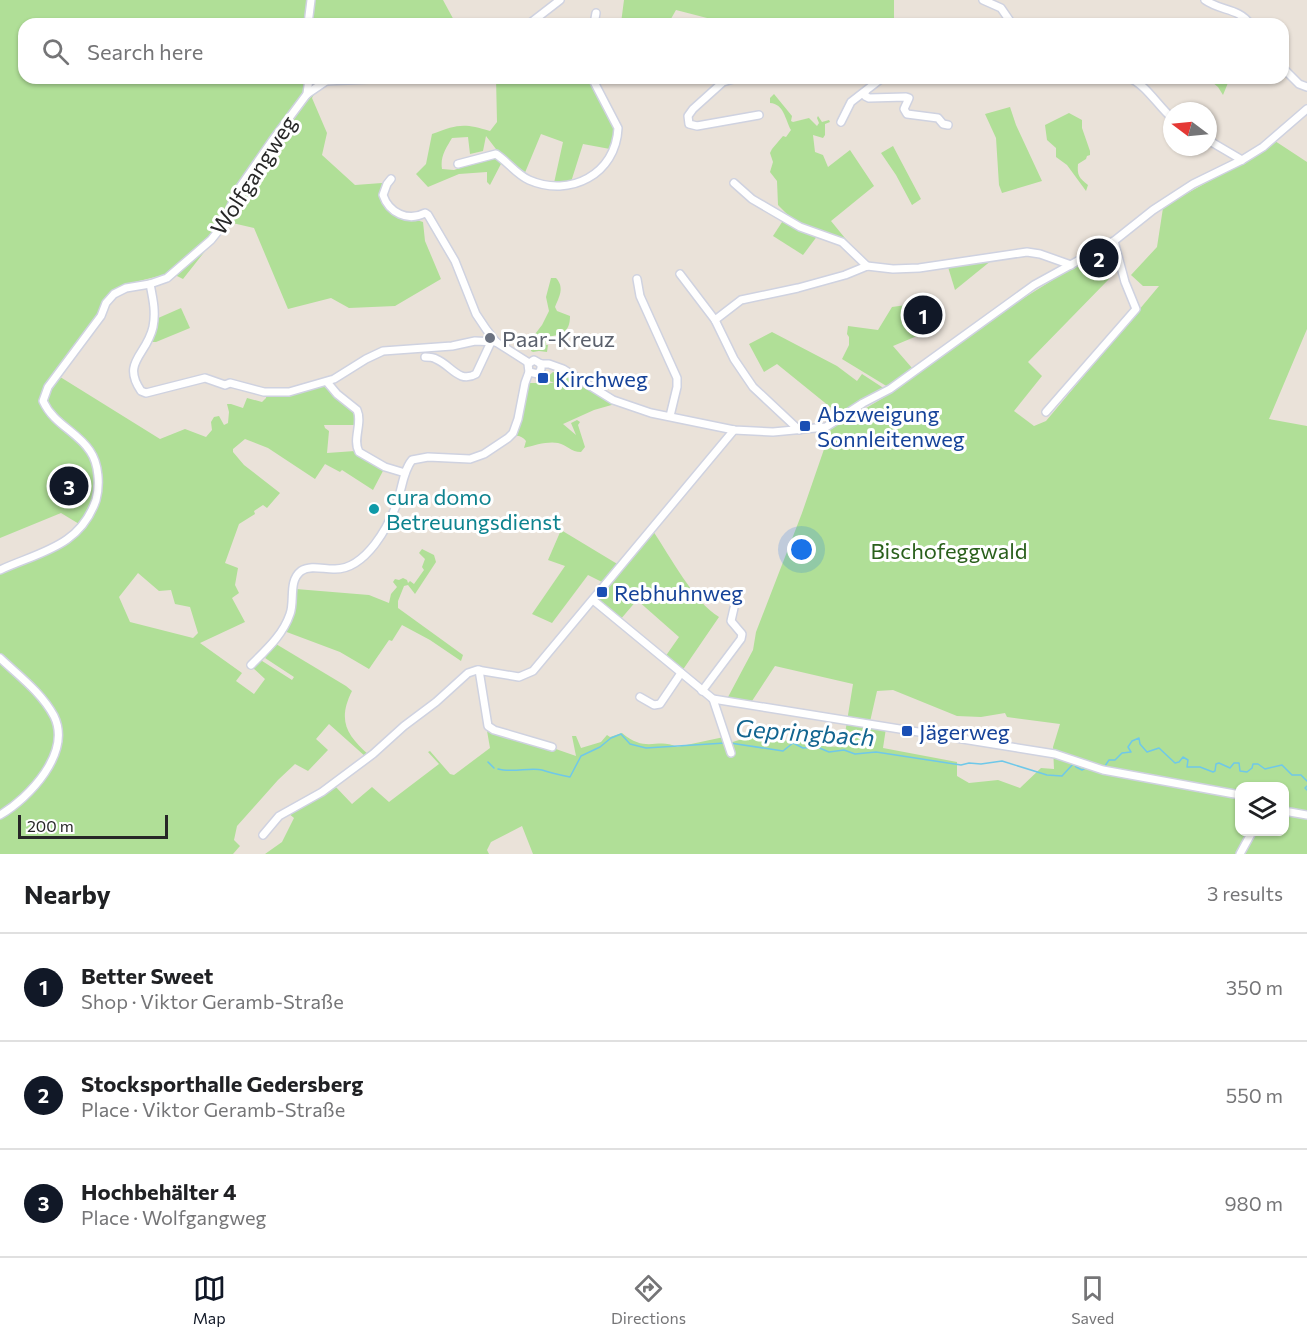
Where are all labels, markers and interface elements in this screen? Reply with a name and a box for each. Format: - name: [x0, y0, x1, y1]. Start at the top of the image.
- search box: [18, 18, 1289, 84]
- icon: search: [39, 35, 72, 68]
- text: Search here: [87, 38, 203, 65]
- north arrow: [1163, 102, 1217, 156]
- street label: Wolfgangweg: [204, 110, 302, 240]
- pin: 2: [1080, 236, 1118, 280]
- pin: 1: [904, 292, 942, 338]
- place label: Paar-Kreuz: [502, 325, 615, 352]
- marker: Paar-Kreuz: [483, 331, 497, 345]
- place label: Kirchweg: [555, 365, 648, 392]
- marker: Kirchweg: [536, 371, 550, 385]
- place label: Abzweigung Sonnleitenweg: [817, 400, 965, 452]
- marker: Abzweigung Sonnleitenweg: [798, 419, 812, 433]
- pin: 3: [50, 464, 88, 508]
- place label: cura domo Betreuungsdienst: [386, 483, 561, 535]
- marker: cura domo Betreuungsdienst: [367, 502, 381, 516]
- your location: [787, 535, 816, 564]
- park label: Bischofeggwald: [870, 537, 1028, 564]
- place label: Rebhuhnweg: [614, 579, 743, 606]
- marker: Rebhuhnweg: [595, 585, 609, 599]
- water label: Gepringbach: [734, 713, 876, 751]
- place label: Jägerweg: [919, 718, 1010, 745]
- marker: Jägerweg: [900, 724, 914, 738]
- map controls: [1235, 782, 1289, 836]
- button: layers: [1235, 782, 1289, 836]
- scale bar: [18, 812, 168, 840]
- text: 200 m: [27, 816, 74, 835]
- text: Nearby: [24, 878, 111, 909]
- text: 3 results: [1207, 881, 1283, 905]
- text: Better Sweet: [81, 962, 213, 989]
- text: 1: [39, 975, 48, 999]
- text: 350 m: [1226, 975, 1283, 999]
- text: Shop · Viktor Geramb-Straße: [81, 989, 344, 1013]
- text: Stocksporthalle Gedersberg: [81, 1070, 363, 1097]
- text: 2: [38, 1083, 49, 1107]
- text: 550 m: [1226, 1083, 1283, 1107]
- text: Place · Viktor Geramb-Straße: [81, 1097, 345, 1121]
- text: Hochbehälter 4: [81, 1178, 236, 1205]
- text: 3: [38, 1191, 49, 1215]
- text: 980 m: [1224, 1191, 1283, 1215]
- text: Place · Wolfgangweg: [81, 1205, 266, 1229]
- tab: Map: [193, 1272, 226, 1327]
- tab: Directions: [611, 1272, 686, 1327]
- tab: Saved: [1071, 1272, 1114, 1327]

